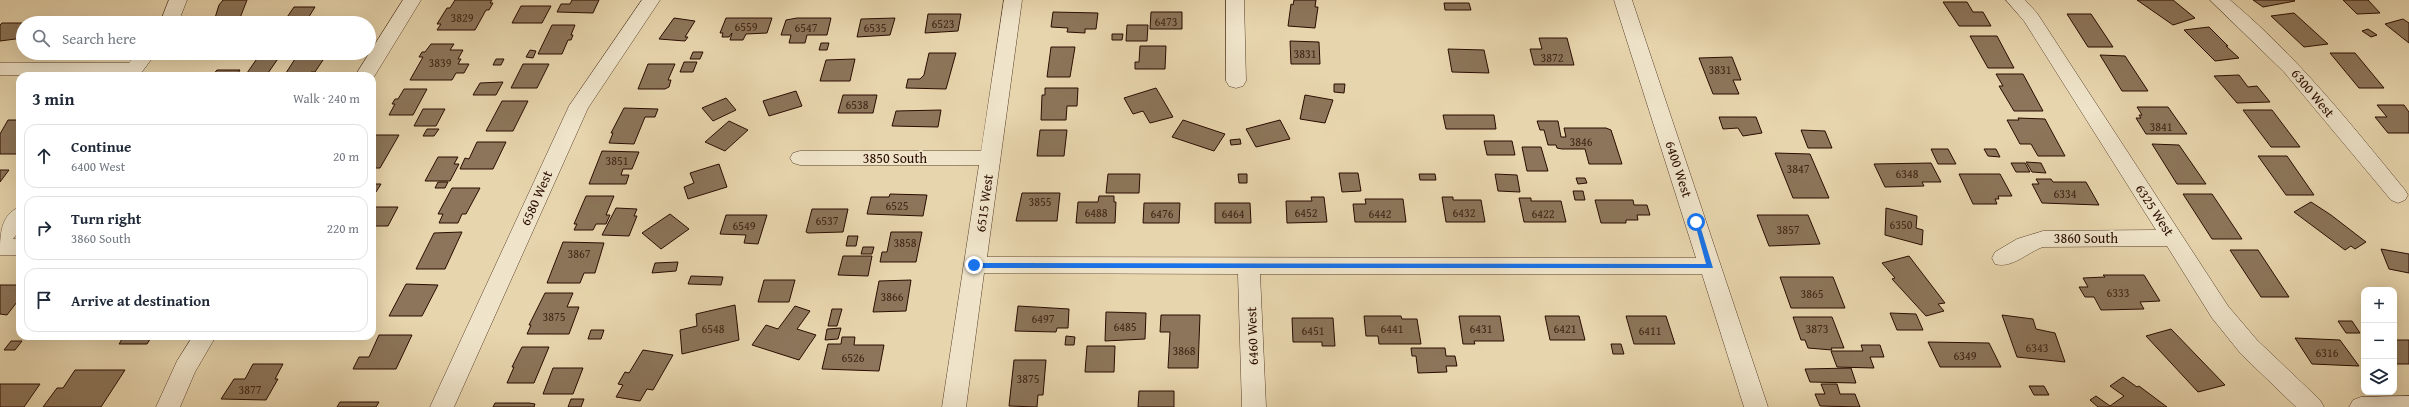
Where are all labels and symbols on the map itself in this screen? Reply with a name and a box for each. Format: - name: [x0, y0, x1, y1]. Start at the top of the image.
- house number: 3829: [450, 9, 474, 26]
- house number: 6473: [1154, 13, 1178, 30]
- house number: 6523: [931, 15, 955, 32]
- house number: 6559: [734, 18, 758, 35]
- house number: 6547: [794, 19, 818, 36]
- house number: 6535: [863, 19, 887, 36]
- house number: 3831: [1293, 45, 1317, 62]
- house number: 3872: [1540, 49, 1564, 66]
- house number: 3839: [428, 54, 452, 71]
- house number: 3831: [1708, 61, 1732, 78]
- street label: 6300 West: [2287, 64, 2339, 122]
- house number: 6538: [845, 96, 869, 113]
- house number: 3841: [2149, 118, 2173, 135]
- house number: 3846: [1569, 133, 1593, 150]
- street label: 6400 West: [1660, 138, 1698, 200]
- street label: 3850 South: [863, 148, 927, 168]
- house number: 3851: [605, 152, 629, 169]
- house number: 3847: [1786, 160, 1810, 177]
- house number: 6348: [1895, 165, 1919, 182]
- street label: 6580 West: [515, 167, 557, 229]
- street label: 6515 West: [970, 173, 998, 233]
- street label: 6325 West: [2131, 180, 2179, 240]
- house number: 6334: [2053, 185, 2077, 202]
- house number: 3855: [1028, 193, 1052, 210]
- house number: 6525: [885, 197, 909, 214]
- house number: 6488: [1084, 204, 1108, 221]
- house number: 6452: [1294, 204, 1318, 221]
- house number: 6432: [1452, 204, 1476, 221]
- house number: 6476: [1150, 205, 1174, 222]
- house number: 6464: [1221, 205, 1245, 222]
- house number: 6442: [1368, 205, 1392, 222]
- house number: 6422: [1531, 205, 1555, 222]
- house number: 6537: [815, 212, 839, 229]
- route start: [1687, 213, 1705, 231]
- house number: 6350: [1889, 216, 1913, 233]
- house number: 6549: [732, 217, 756, 234]
- house number: 3857: [1776, 221, 1800, 238]
- street label: 3860 South: [2054, 228, 2118, 248]
- house number: 3858: [893, 234, 917, 251]
- house number: 3867: [567, 245, 591, 262]
- route end: [965, 256, 983, 274]
- house number: 6333: [2106, 284, 2130, 301]
- house number: 3865: [1800, 285, 1824, 302]
- house number: 3866: [880, 288, 904, 305]
- street label: 6460 West: [1241, 306, 1263, 366]
- house number: 3875: [542, 308, 566, 325]
- house number: 6497: [1031, 310, 1055, 327]
- house number: 6485: [1113, 318, 1137, 335]
- house number: 6548: [701, 320, 725, 337]
- house number: 6441: [1380, 320, 1404, 337]
- house number: 6431: [1469, 320, 1493, 337]
- house number: 6421: [1553, 320, 1577, 337]
- house number: 3873: [1805, 320, 1829, 337]
- house number: 6451: [1301, 322, 1325, 339]
- house number: 6411: [1638, 322, 1662, 339]
- house number: 6343: [2025, 339, 2049, 356]
- house number: 3868: [1172, 342, 1196, 359]
- house number: 6316: [2315, 344, 2339, 361]
- house number: 6349: [1953, 347, 1977, 364]
- house number: 6526: [841, 349, 865, 366]
- house number: 3875: [1016, 370, 1040, 387]
- house number: 3877: [238, 381, 262, 398]

